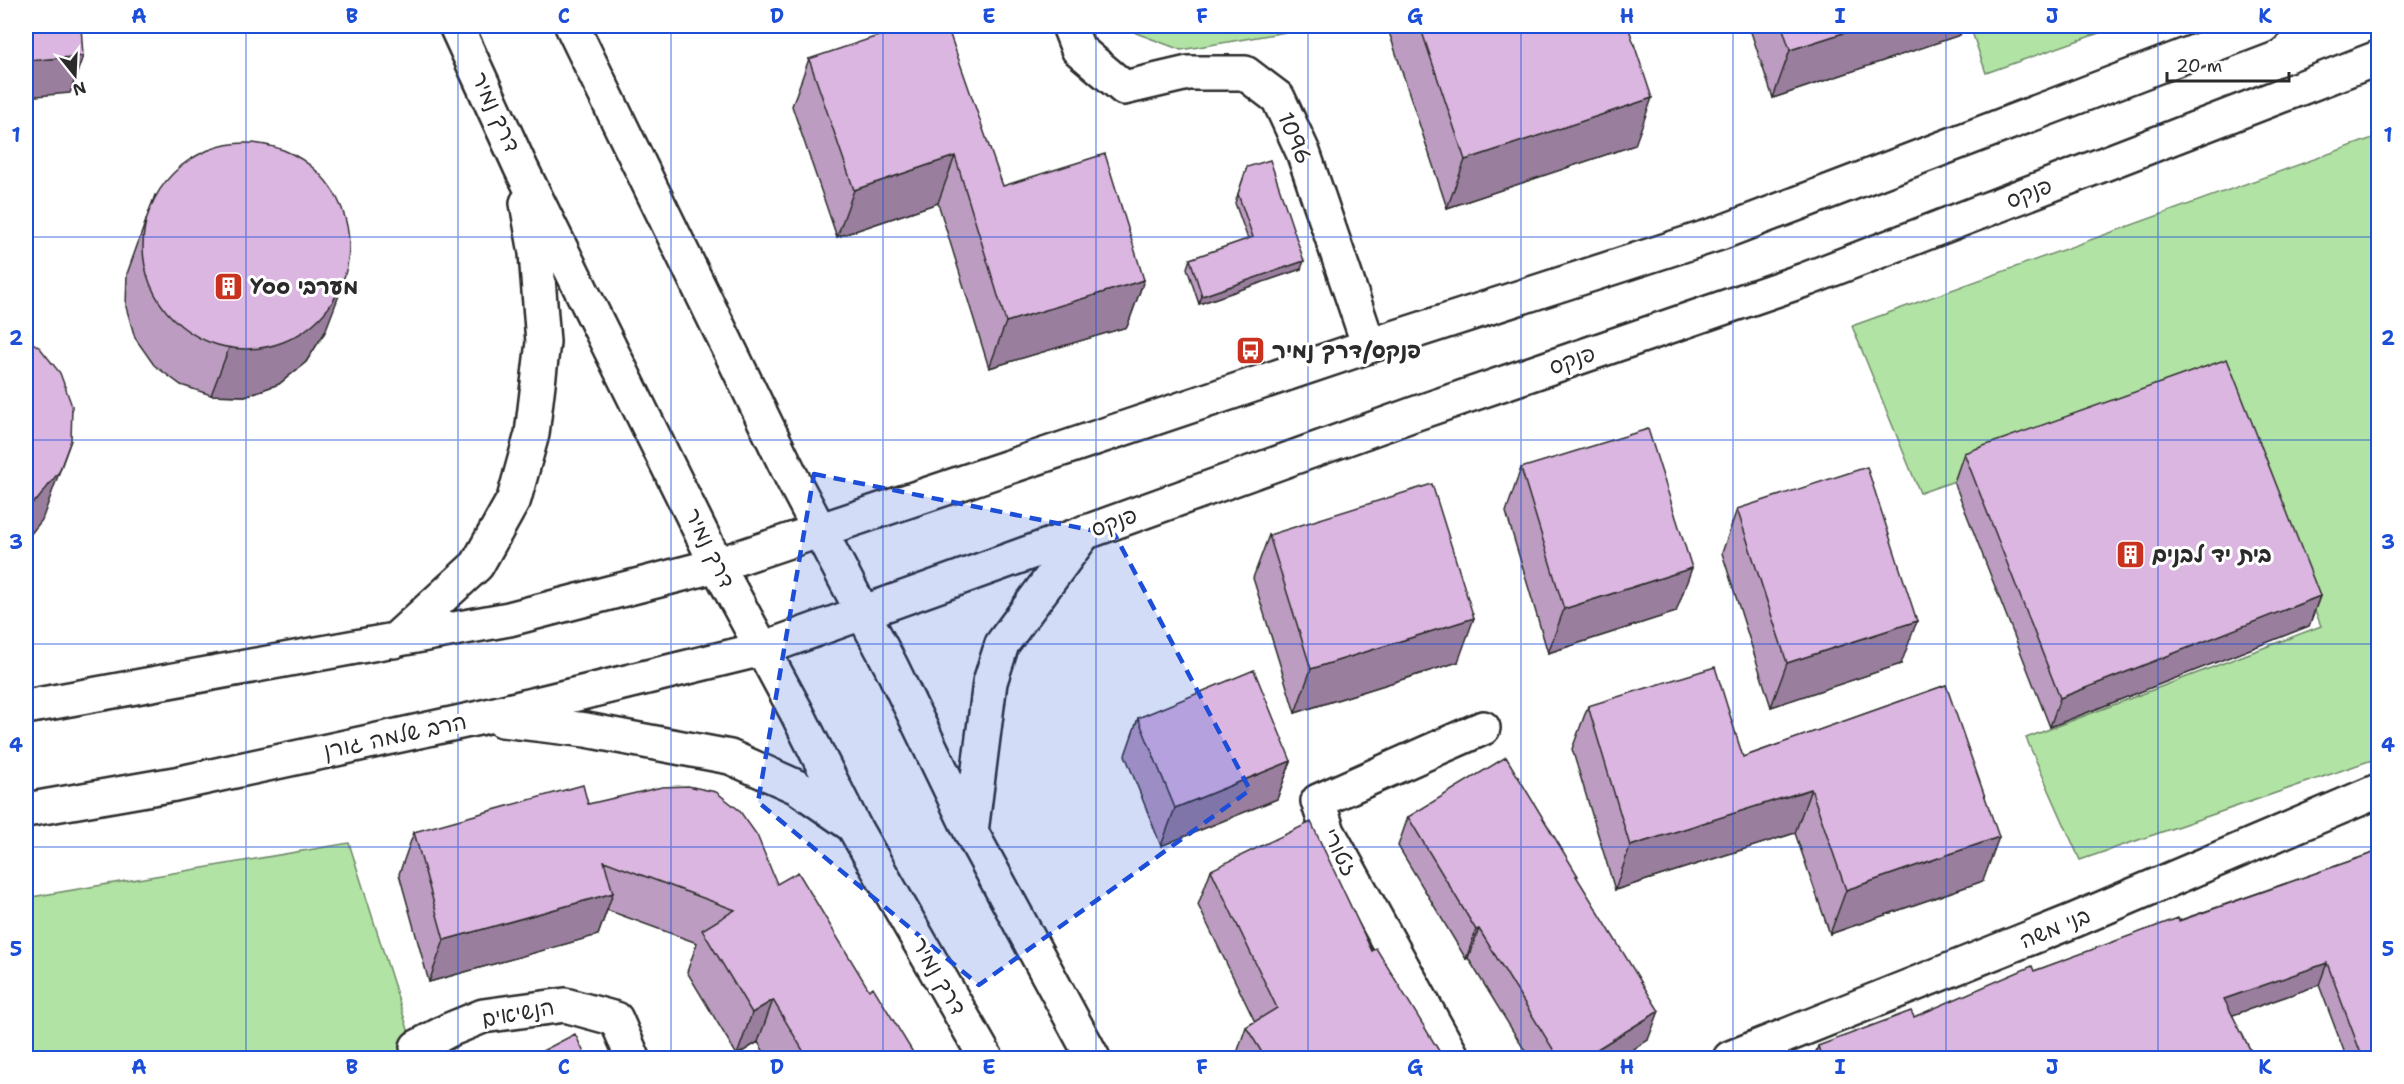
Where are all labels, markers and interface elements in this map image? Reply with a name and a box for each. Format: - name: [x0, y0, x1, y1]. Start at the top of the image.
- text: A: [131, 3, 147, 29]
- text: B: [346, 3, 358, 29]
- text: C: [558, 3, 570, 29]
- text: D: [770, 3, 784, 29]
- text: E: [982, 3, 996, 29]
- text: F: [1196, 3, 1208, 29]
- text: G: [1407, 3, 1423, 29]
- text: H: [1620, 3, 1634, 29]
- text: I: [1834, 3, 1846, 29]
- text: J: [2046, 3, 2059, 29]
- text: K: [2258, 3, 2272, 29]
- north arrow: [45, 45, 105, 105]
- scale bar: [2167, 45, 2288, 83]
- text: 20 m: [2176, 54, 2222, 78]
- street label: דרך נמיר: [465, 67, 527, 157]
- text: N: [70, 77, 89, 101]
- street label: 1096: [1271, 108, 1319, 168]
- text: 1: [11, 122, 21, 148]
- text: 1: [2383, 122, 2393, 148]
- street label: פנקס: [2002, 171, 2056, 215]
- building icon: Yoo מערבי: [213, 270, 245, 302]
- place label: Yoo מערבי: [250, 272, 358, 301]
- text: 2: [9, 325, 23, 351]
- text: 2: [2381, 325, 2395, 351]
- bus stop icon: פנקס/דרך נמיר: [1235, 334, 1267, 366]
- place label: פנקס/דרך נמיר: [1272, 336, 1421, 365]
- street label: פנקס: [1545, 339, 1599, 381]
- street label: פנקס: [1087, 500, 1141, 544]
- street label: דרך נמיר: [678, 503, 742, 593]
- text: 3: [9, 529, 23, 555]
- text: 3: [2381, 529, 2395, 555]
- building icon: בית יד לבנים: [2115, 538, 2147, 570]
- place label: בית יד לבנים: [2152, 540, 2272, 569]
- street label: הרב שלמה גורן: [321, 707, 469, 765]
- text: 4: [9, 732, 23, 758]
- text: 4: [2381, 732, 2395, 758]
- street label: זטורי: [1316, 823, 1364, 881]
- street label: בני משה: [2016, 901, 2094, 955]
- street label: דרך נמיר: [905, 932, 973, 1020]
- text: 5: [10, 936, 22, 962]
- text: 5: [2382, 936, 2394, 962]
- street label: הנשיאים: [479, 992, 557, 1034]
- text: A: [131, 1054, 147, 1080]
- text: B: [346, 1054, 358, 1080]
- text: C: [558, 1054, 570, 1080]
- text: D: [770, 1054, 784, 1080]
- text: E: [982, 1054, 996, 1080]
- text: F: [1196, 1054, 1208, 1080]
- text: G: [1407, 1054, 1423, 1080]
- text: H: [1620, 1054, 1634, 1080]
- text: I: [1834, 1054, 1846, 1080]
- text: J: [2046, 1054, 2059, 1080]
- text: K: [2258, 1054, 2272, 1080]

